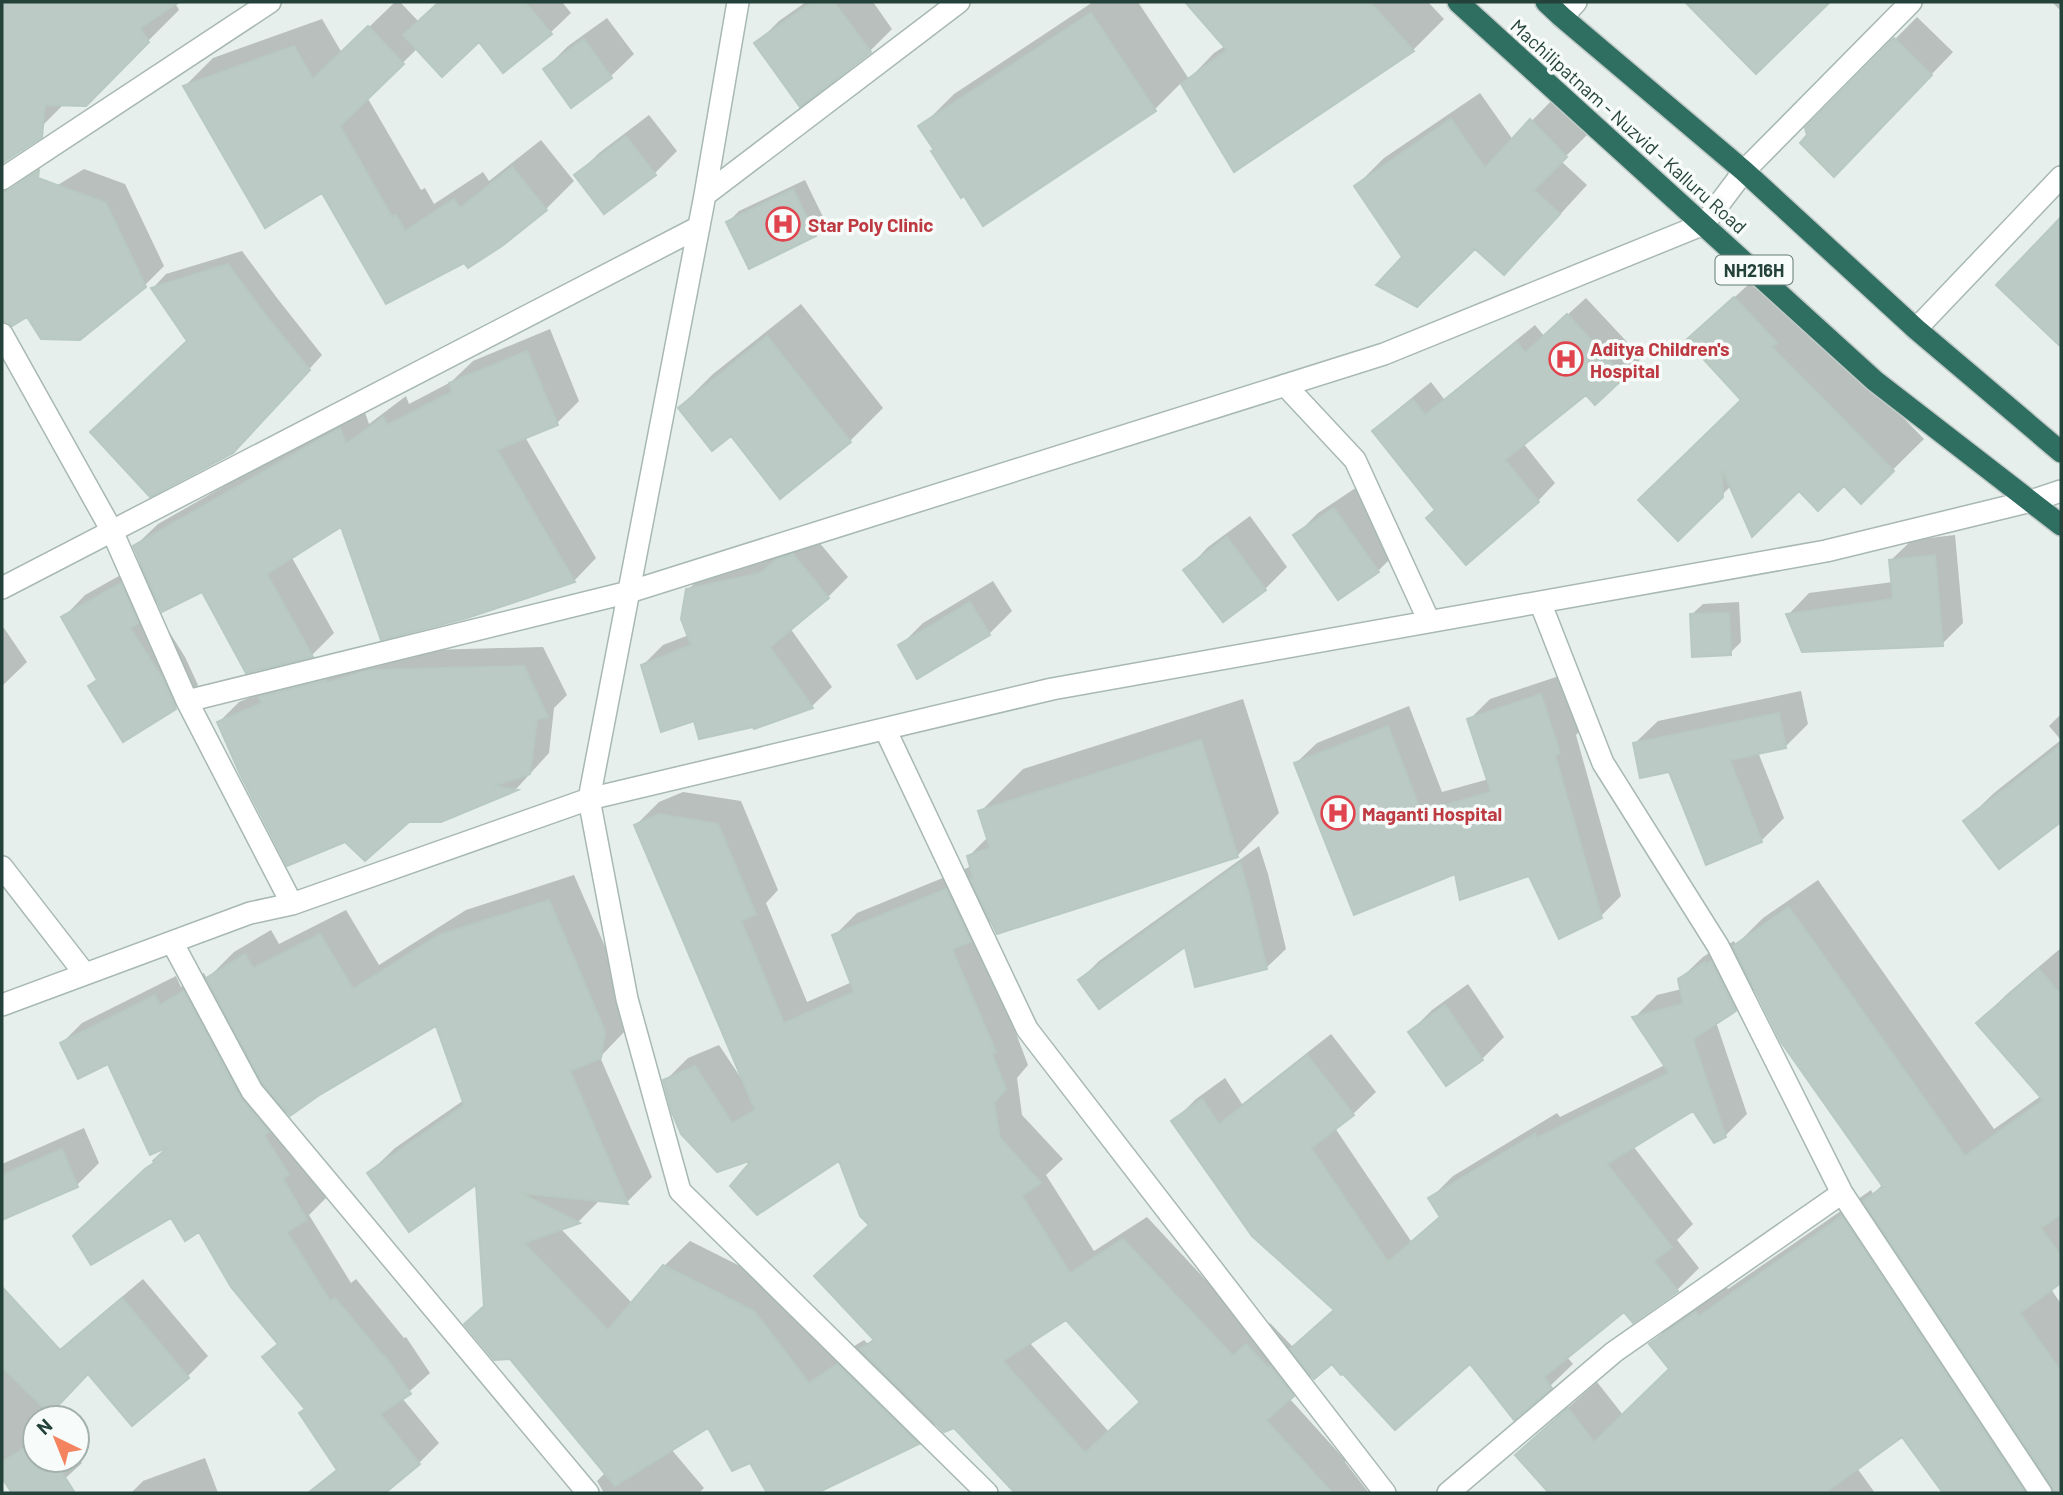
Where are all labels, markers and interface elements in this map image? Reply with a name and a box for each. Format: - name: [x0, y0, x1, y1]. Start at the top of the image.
- street label: Machilipatnam - Nuzvid - Kalluru Road: [1506, 14, 1752, 238]
- hospital icon: Star Poly Clinic: [764, 205, 802, 243]
- place label: Star Poly Clinic: [808, 213, 934, 236]
- road number: NH216H: [1716, 256, 1792, 284]
- place label: Aditya Children's Hospital: [1590, 337, 1730, 382]
- hospital icon: Aditya Children's Hospital: [1547, 340, 1585, 378]
- hospital icon: Maganti Hospital: [1319, 794, 1357, 832]
- place label: Maganti Hospital: [1362, 802, 1502, 825]
- north arrow: [21, 1404, 91, 1474]
- text: N: [32, 1413, 57, 1439]

